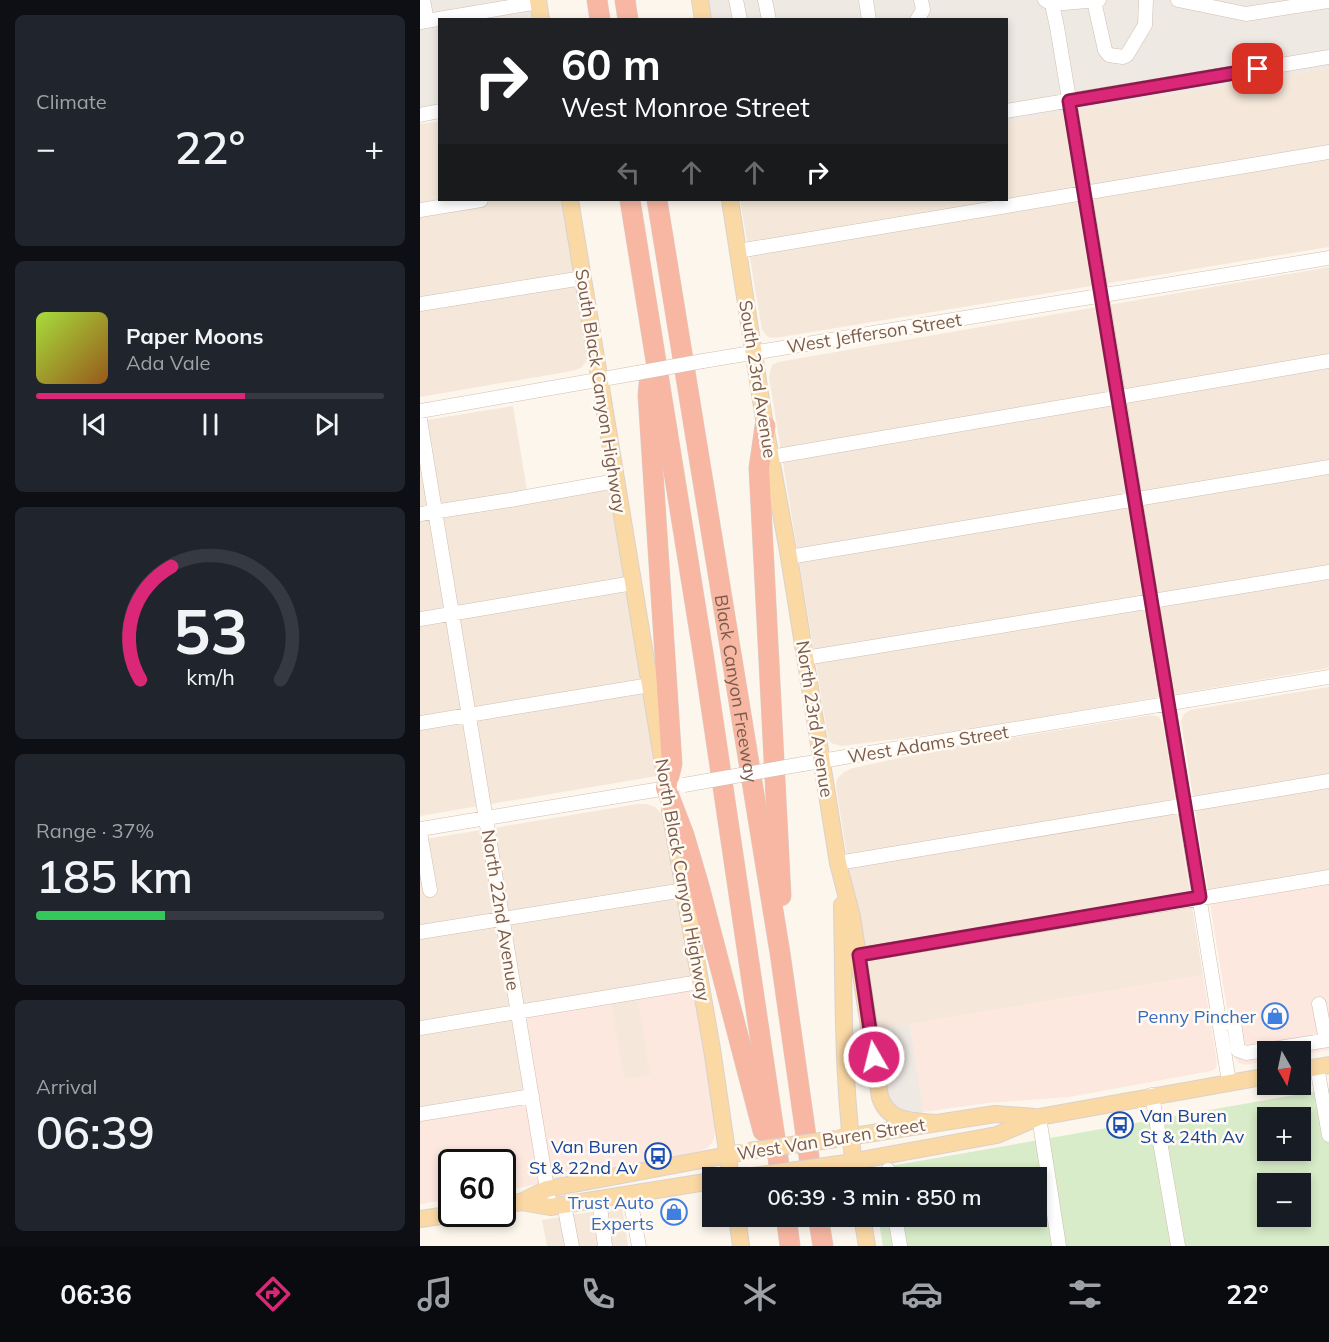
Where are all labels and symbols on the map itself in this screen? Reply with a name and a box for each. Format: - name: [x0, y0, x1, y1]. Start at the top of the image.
- pin: [1232, 43, 1283, 94]
- street label: South Black Canyon Highway: [570, 267, 632, 515]
- street label: South 23rd Avenue: [734, 298, 782, 460]
- street label: West Jefferson Street: [785, 308, 963, 358]
- street label: Black Canyon Freeway: [710, 593, 764, 785]
- street label: North 23rd Avenue: [791, 639, 839, 799]
- street label: West Adams Street: [846, 720, 1010, 768]
- street label: North Black Canyon Highway: [650, 757, 716, 1003]
- street label: North 22nd Avenue: [477, 828, 525, 992]
- shop icon: Penny Pincher: [1260, 1001, 1290, 1031]
- place label: Penny Pincher: [1137, 1005, 1256, 1028]
- position arrow: [842, 1025, 906, 1089]
- north arrow: [1257, 1041, 1311, 1095]
- place label: Van Buren St & 24th Av: [1140, 1104, 1245, 1148]
- bus stop icon: Van Buren St & 24th Av: [1105, 1110, 1135, 1140]
- street label: West Van Buren Street: [735, 1113, 927, 1165]
- place label: Van Buren St & 22nd Av: [529, 1135, 638, 1179]
- bus stop icon: Van Buren St & 22nd Av: [643, 1141, 673, 1171]
- speed limit sign: 60: [438, 1149, 516, 1227]
- place label: Trust Auto Experts: [568, 1191, 654, 1235]
- shop icon: Trust Auto Experts: [659, 1197, 689, 1227]

